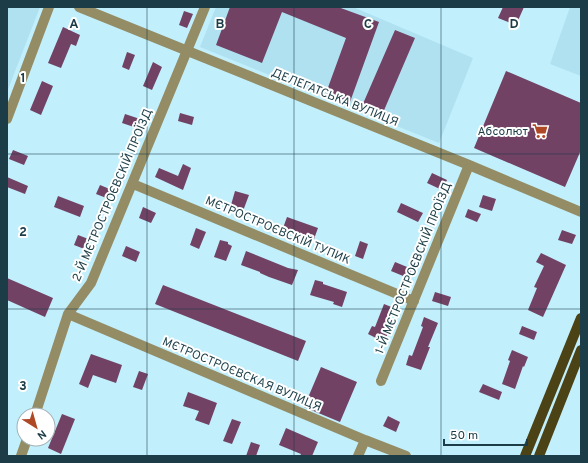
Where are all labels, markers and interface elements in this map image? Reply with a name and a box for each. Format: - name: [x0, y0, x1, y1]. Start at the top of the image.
- text: A: [69, 17, 79, 33]
- text: B: [216, 17, 225, 33]
- text: C: [364, 17, 372, 33]
- text: D: [509, 17, 519, 33]
- street label: ДЕЛЕГАТСЬКА ВУЛИЦЯ: [269, 65, 400, 131]
- text: 1: [20, 71, 26, 87]
- street label: 2-Й МЄТРОСТРОЄВСКІЙ ПРОЇЗД: [69, 107, 157, 284]
- supermarket icon: Абсолют: [531, 122, 549, 140]
- place label: Абсолют: [478, 124, 529, 140]
- street label: 1-Й МЄТРОСТРОЄВСКІЙ ПРОЇЗД: [372, 180, 456, 357]
- street label: МЄТРОСТРОЄВСКІЙ ТУПИК: [203, 193, 353, 269]
- text: 2: [19, 225, 27, 241]
- street label: МЄТРОСТРОЄВСКАЯ ВУЛИЦЯ: [160, 334, 324, 416]
- text: 3: [19, 379, 27, 395]
- north arrow: [16, 407, 56, 447]
- scale bar: [444, 421, 527, 447]
- text: N: [34, 426, 49, 442]
- text: 50 m: [450, 428, 478, 444]

